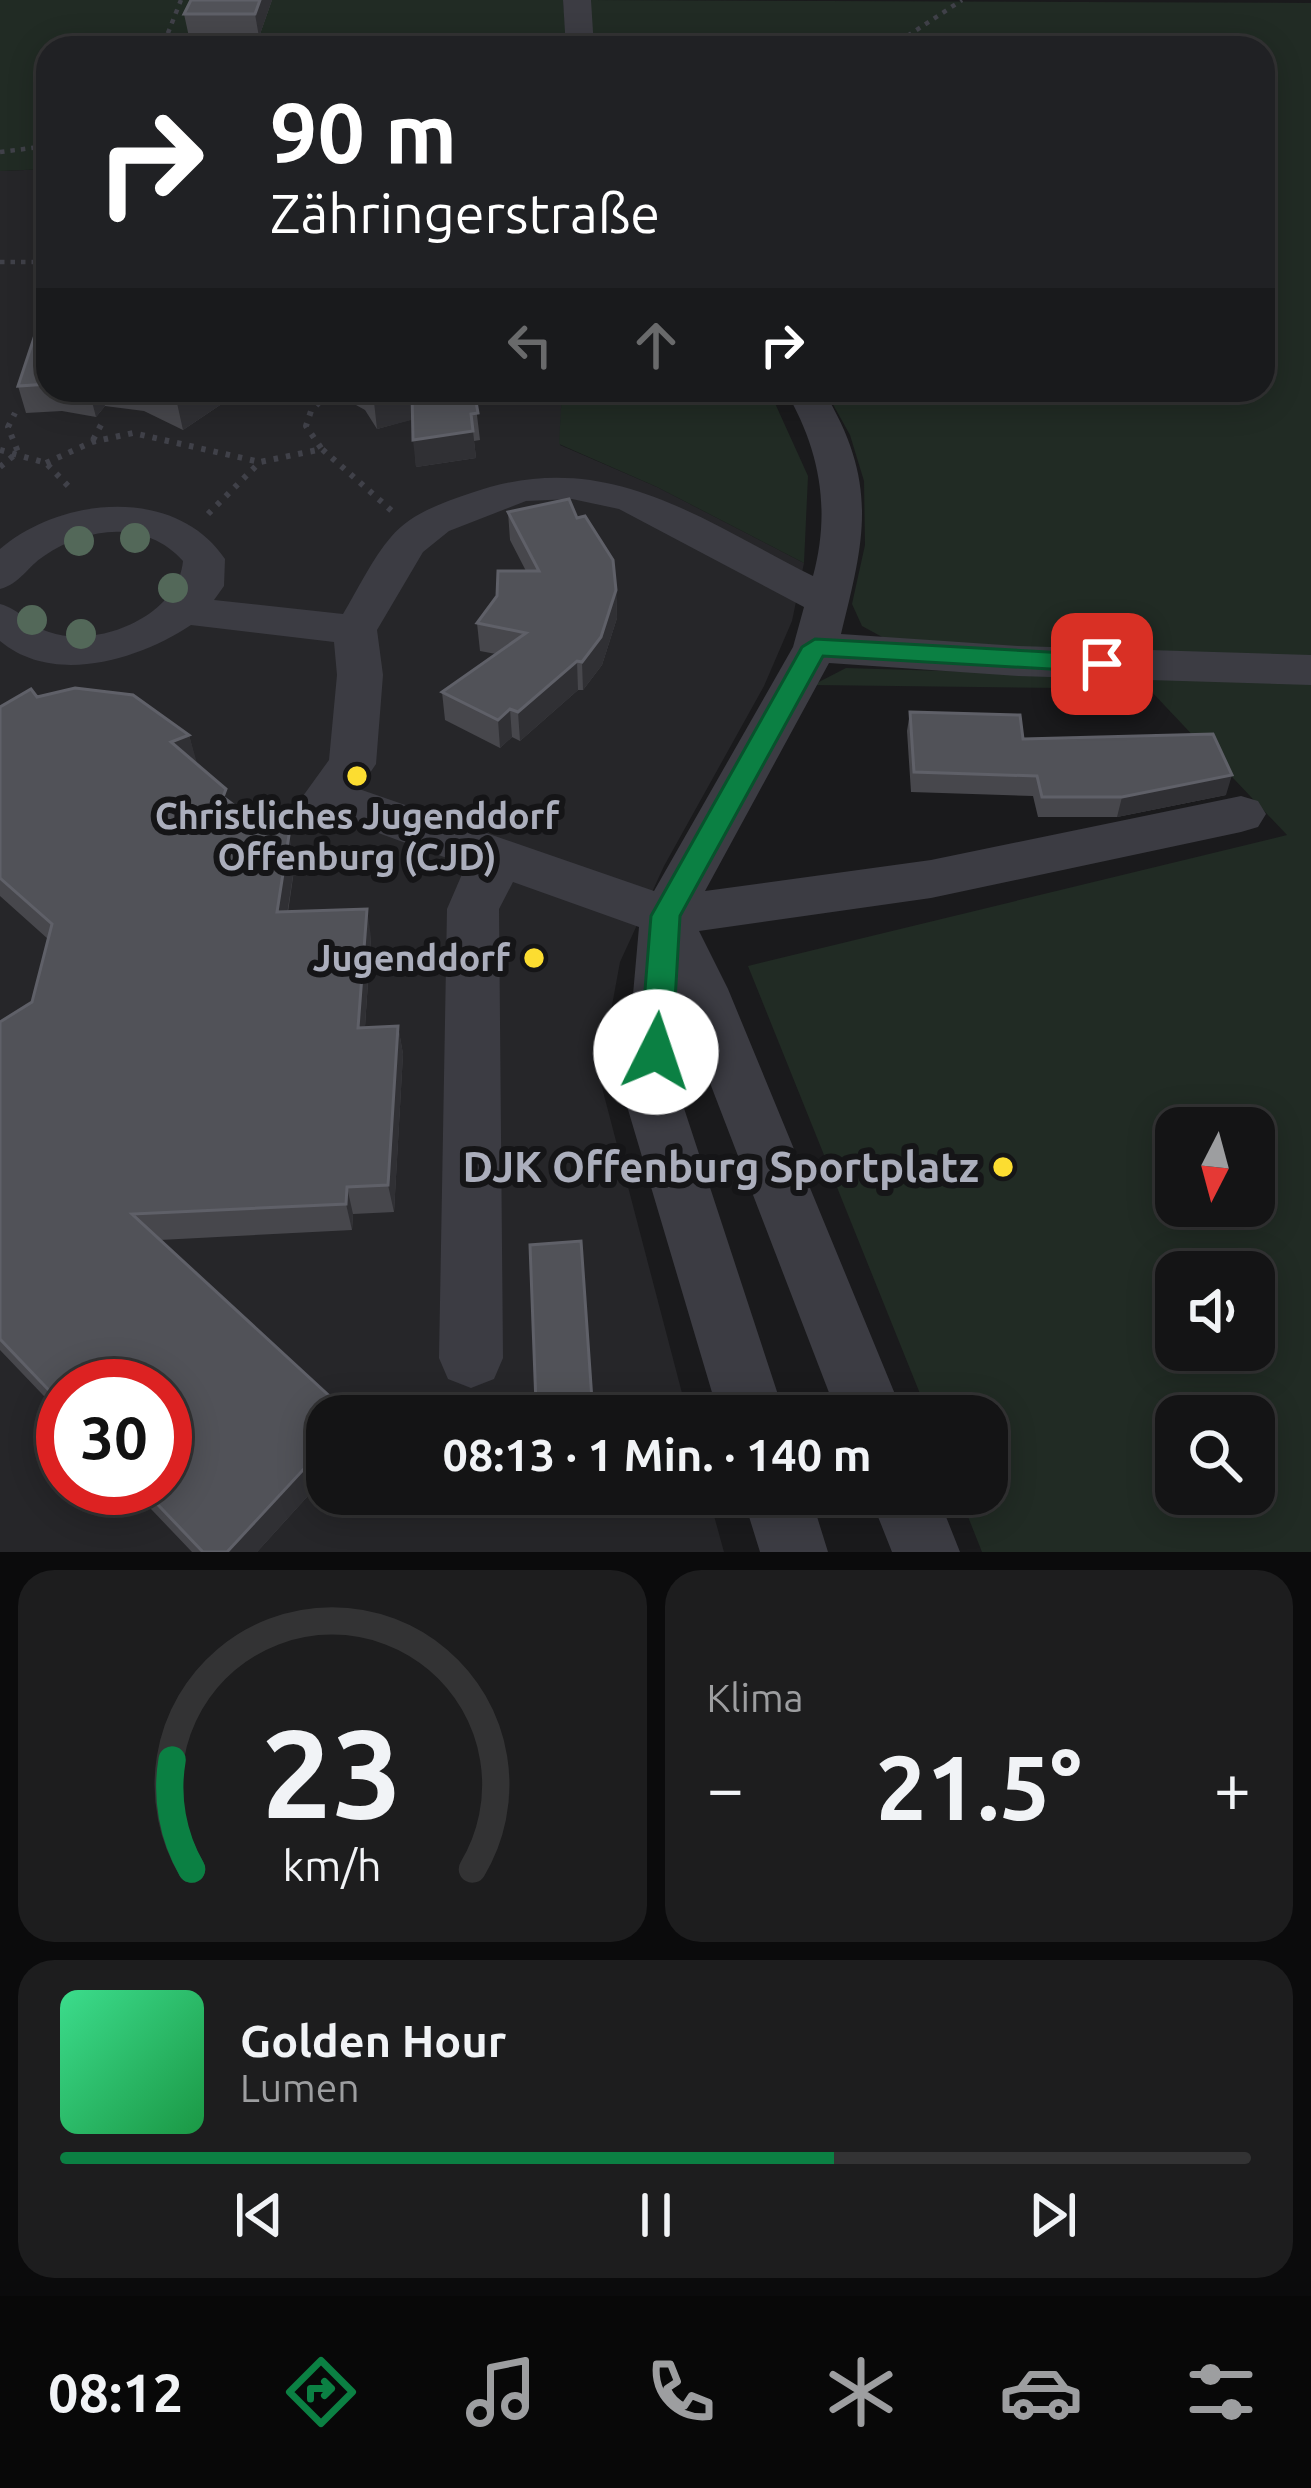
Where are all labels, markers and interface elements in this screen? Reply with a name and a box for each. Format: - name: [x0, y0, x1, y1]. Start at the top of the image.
- icon: right: [72, 84, 228, 240]
- text: 90 m: [270, 85, 457, 179]
- text: Zähringerstraße: [270, 183, 660, 243]
- icon: left: [497, 312, 563, 378]
- icon: ahead: [623, 312, 689, 378]
- icon: right: [749, 312, 815, 378]
- pin: [1051, 613, 1153, 715]
- icon: arrive: [1069, 631, 1135, 697]
- marker: Christliches Jugenddorf Offenburg (CJD): [344, 763, 370, 789]
- place label: Christliches Jugenddorf Offenburg (CJD): [155, 795, 560, 877]
- place label: Jugenddorf: [313, 937, 511, 978]
- marker: Jugenddorf: [521, 945, 547, 971]
- position arrow: [593, 989, 719, 1115]
- north arrow: [1155, 1107, 1275, 1227]
- map controls: [1155, 1107, 1275, 1515]
- place label: DJK Offenburg Sportplatz: [462, 1143, 979, 1190]
- marker: DJK Offenburg Sportplatz: [990, 1154, 1016, 1180]
- button: sound: [1155, 1251, 1275, 1371]
- speed limit sign: 30: [36, 1359, 192, 1515]
- button: search: [1155, 1395, 1275, 1515]
- text: 08:13 · 1 Min. · 140 m: [443, 1429, 872, 1480]
- text: Klima: [707, 1676, 804, 1719]
- text: 23: [262, 1702, 403, 1842]
- text: 21.5°: [876, 1736, 1082, 1837]
- text: −: [707, 1750, 744, 1824]
- text: +: [1214, 1750, 1251, 1824]
- text: km/h: [283, 1841, 382, 1889]
- text: Golden Hour: [240, 2015, 506, 2066]
- text: Lumen: [240, 2066, 360, 2109]
- icon: previous: [226, 2182, 292, 2248]
- icon: pause: [623, 2182, 689, 2248]
- icon: next: [1020, 2182, 1086, 2248]
- icon: directions: [279, 2350, 363, 2434]
- icon: music: [459, 2350, 543, 2434]
- icon: phone: [639, 2350, 723, 2434]
- icon: climate: [819, 2350, 903, 2434]
- icon: car: [999, 2350, 1083, 2434]
- icon: filters: [1179, 2350, 1263, 2434]
- text: 08:12: [48, 2362, 183, 2422]

